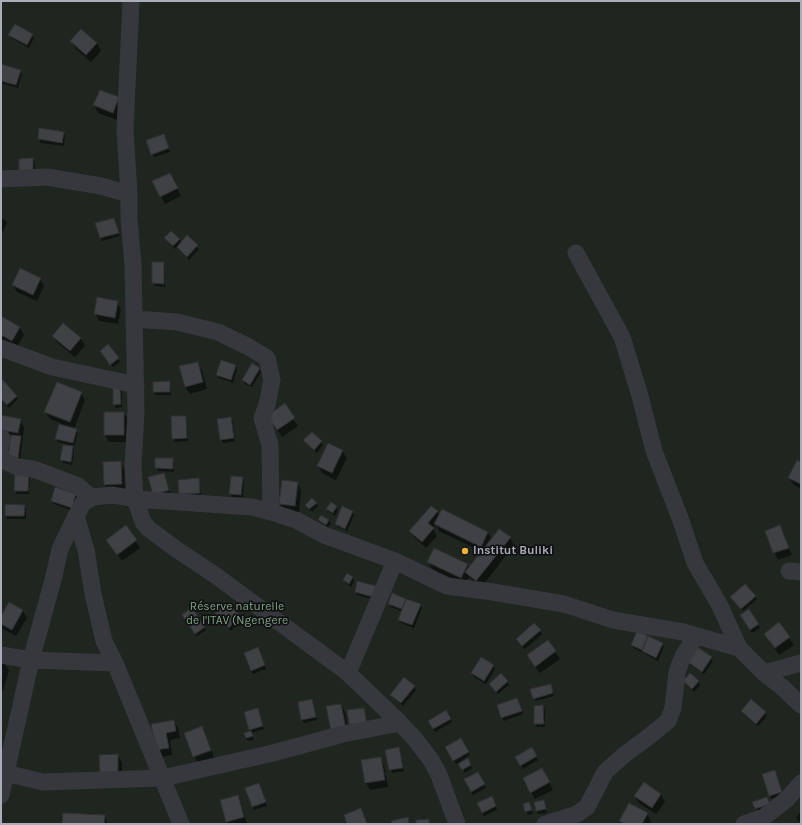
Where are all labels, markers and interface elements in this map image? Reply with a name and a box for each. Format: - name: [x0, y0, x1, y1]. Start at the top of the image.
- place label: Institut Buliki: [473, 544, 553, 558]
- marker: Institut Buliki: [460, 546, 470, 556]
- park label: Réserve naturelle de l'ITAV (Ngengere: [186, 600, 288, 628]

